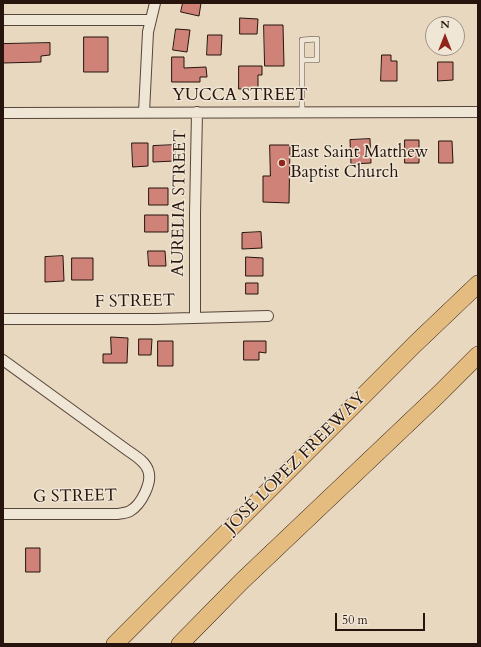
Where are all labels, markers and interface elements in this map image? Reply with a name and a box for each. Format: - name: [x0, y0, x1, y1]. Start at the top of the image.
- north arrow: [425, 16, 465, 56]
- text: N: [440, 17, 450, 32]
- street label: YUCCA STREET: [172, 86, 308, 106]
- street label: AURELIA STREET: [169, 129, 191, 277]
- place label: East Saint Matthew Baptist Church: [290, 143, 428, 183]
- marker: East Saint Matthew Baptist Church: [277, 158, 287, 168]
- street label: F STREET: [95, 291, 175, 313]
- street label: JOSÉ LÓPEZ FREEWAY: [221, 388, 371, 538]
- street label: G STREET: [33, 486, 117, 508]
- scale bar: [337, 605, 427, 631]
- text: 50 m: [342, 612, 368, 628]

